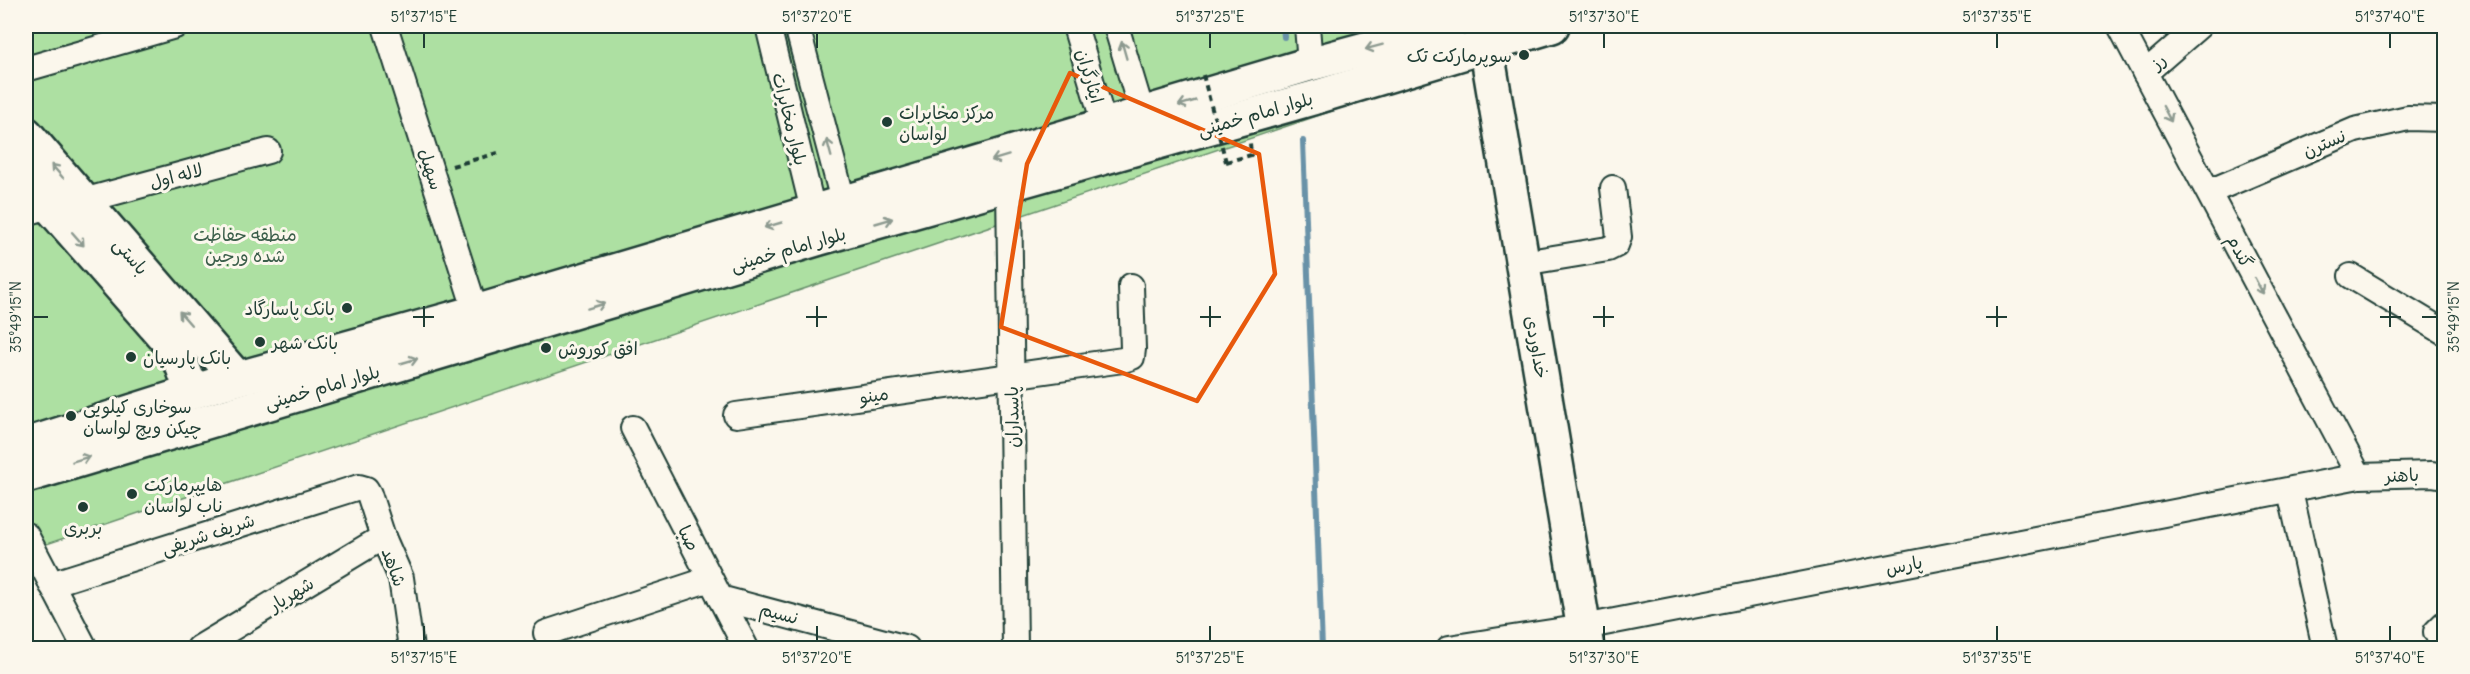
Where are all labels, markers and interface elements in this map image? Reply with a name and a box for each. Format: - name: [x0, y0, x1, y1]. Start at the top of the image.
- text: 51°37'15"E: [391, 7, 458, 26]
- text: 51°37'20"E: [782, 7, 852, 26]
- text: 51°37'25"E: [1175, 7, 1245, 26]
- text: 51°37'30"E: [1569, 7, 1640, 26]
- text: 51°37'35"E: [1962, 7, 2032, 26]
- text: 51°37'40"E: [2355, 7, 2425, 26]
- one-way arrow: [1118, 41, 1129, 60]
- one-way arrow: [1364, 42, 1383, 53]
- place label: سوپرمارکت تک: [1407, 44, 1512, 68]
- street label: ایثارگران: [1071, 46, 1109, 106]
- marker: سوپرمارکت تک: [1517, 48, 1531, 62]
- street label: رز: [2144, 48, 2171, 75]
- street label: بلوار مخابرات: [767, 70, 813, 168]
- street label: بلوار امام خمینی: [1195, 87, 1316, 144]
- one-way arrow: [1178, 97, 1197, 109]
- place label: مرکز مخابرات لواسان: [899, 101, 994, 145]
- one-way arrow: [2162, 105, 2173, 123]
- marker: مرکز مخابرات لواسان: [880, 115, 894, 129]
- street label: نسترن: [2299, 124, 2349, 162]
- one-way arrow: [823, 139, 834, 158]
- street label: سهیل: [414, 145, 448, 193]
- one-way arrow: [991, 153, 1010, 164]
- street label: لاله اول: [147, 158, 205, 194]
- one-way arrow: [50, 164, 64, 179]
- one-way arrow: [874, 215, 893, 226]
- one-way arrow: [763, 220, 782, 231]
- street label: بلوار امام خمینی: [728, 222, 849, 279]
- park label: منطقه حفاظت شده ورجین: [193, 223, 297, 267]
- street label: گندم: [2219, 230, 2258, 273]
- one-way arrow: [71, 231, 85, 246]
- street label: باستی: [109, 233, 153, 279]
- one-way arrow: [2254, 277, 2265, 295]
- text: 35°49'15"N: [6, 281, 25, 353]
- text: 35°49'15"N: [2444, 281, 2463, 353]
- place label: بانک پاسارگاد: [245, 297, 335, 321]
- one-way arrow: [586, 300, 605, 311]
- marker: بانک پاسارگاد: [340, 301, 354, 315]
- one-way arrow: [178, 311, 192, 326]
- street label: خداوردی: [1520, 314, 1554, 380]
- place label: بانک شهر: [270, 331, 338, 354]
- marker: بانک شهر: [253, 335, 267, 349]
- place label: افق کوروش: [558, 337, 638, 360]
- marker: افق کوروش: [539, 341, 553, 355]
- place label: بانک پارسیان: [143, 346, 231, 370]
- marker: بانک پارسیان: [124, 350, 138, 364]
- one-way arrow: [399, 355, 418, 366]
- street label: بلوار امام خمینی: [262, 360, 383, 417]
- street label: مینو: [857, 382, 890, 410]
- street label: پاسداران: [1000, 386, 1025, 448]
- place label: سوخاری کیلویی چیکن ویچ لواسان: [83, 395, 202, 440]
- marker: سوخاری کیلویی چیکن ویچ لواسان: [64, 409, 78, 423]
- one-way arrow: [72, 453, 91, 464]
- street label: باهنر: [2383, 463, 2419, 487]
- place label: هایپرمارکت ناب لواسان: [144, 473, 222, 517]
- marker: هایپرمارکت ناب لواسان: [125, 487, 139, 501]
- marker: بربری: [76, 500, 90, 514]
- street label: شریف شریفی: [158, 508, 258, 560]
- place label: بربری: [64, 516, 102, 539]
- street label: صبا: [673, 521, 705, 555]
- street label: شاهد: [376, 545, 412, 589]
- street label: پارس: [1884, 550, 1925, 581]
- street label: شهریار: [262, 571, 318, 618]
- street label: نسیم: [756, 597, 801, 632]
- text: 51°37'15"E: [391, 648, 458, 667]
- text: 51°37'20"E: [782, 648, 852, 667]
- text: 51°37'25"E: [1175, 648, 1245, 667]
- text: 51°37'30"E: [1569, 648, 1640, 667]
- text: 51°37'35"E: [1962, 648, 2032, 667]
- text: 51°37'40"E: [2355, 648, 2425, 667]

